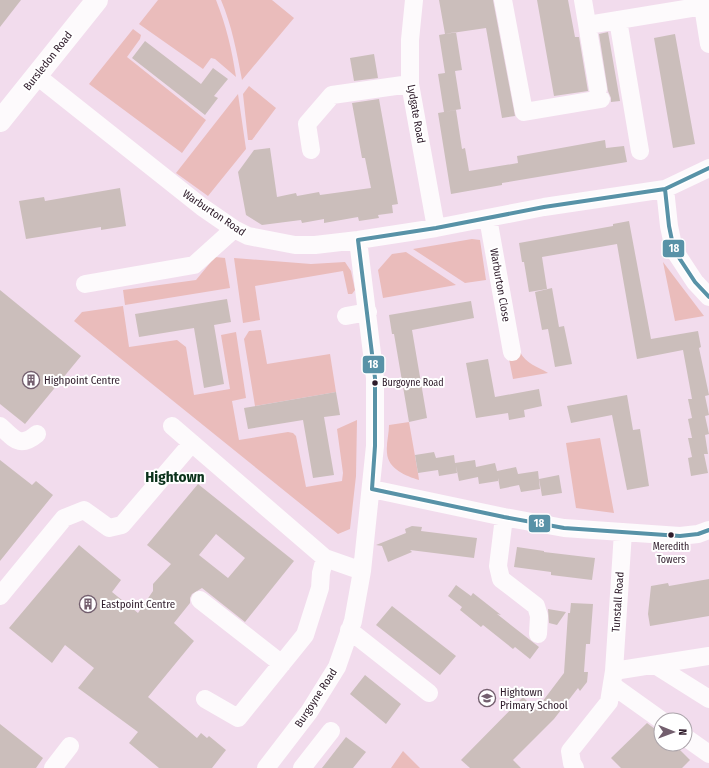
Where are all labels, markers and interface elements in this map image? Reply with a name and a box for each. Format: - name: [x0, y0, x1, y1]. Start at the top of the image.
- street label: Bursledon Road: [21, 29, 75, 93]
- street label: Lydgate Road: [404, 84, 428, 144]
- street label: Warburton Road: [180, 187, 248, 239]
- line badge: 18: [662, 239, 685, 258]
- text: 18: [669, 242, 679, 255]
- street label: Warburton Close: [487, 247, 513, 323]
- line badge: 18: [362, 355, 385, 374]
- text: 18: [368, 358, 378, 371]
- building icon: Highpoint Centre: [21, 370, 41, 390]
- place label: Highpoint Centre: [44, 374, 120, 387]
- place label: Burgoyne Road: [382, 377, 444, 389]
- marker: Burgoyne Road: [370, 378, 380, 388]
- district label: Hightown: [145, 468, 205, 486]
- line badge: 18: [528, 514, 551, 533]
- text: 18: [534, 517, 544, 530]
- marker: Meredith Towers: [666, 530, 676, 540]
- place label: Meredith Towers: [653, 541, 689, 566]
- street label: Tunstall Road: [609, 571, 627, 633]
- building icon: Eastpoint Centre: [78, 594, 98, 614]
- place label: Eastpoint Centre: [101, 598, 175, 611]
- street label: Burgoyne Road: [292, 666, 340, 730]
- place label: Hightown Primary School: [500, 686, 568, 712]
- school or university icon: Hightown Primary School: [477, 688, 497, 708]
- north arrow: [653, 712, 693, 752]
- text: N: [676, 729, 689, 736]

